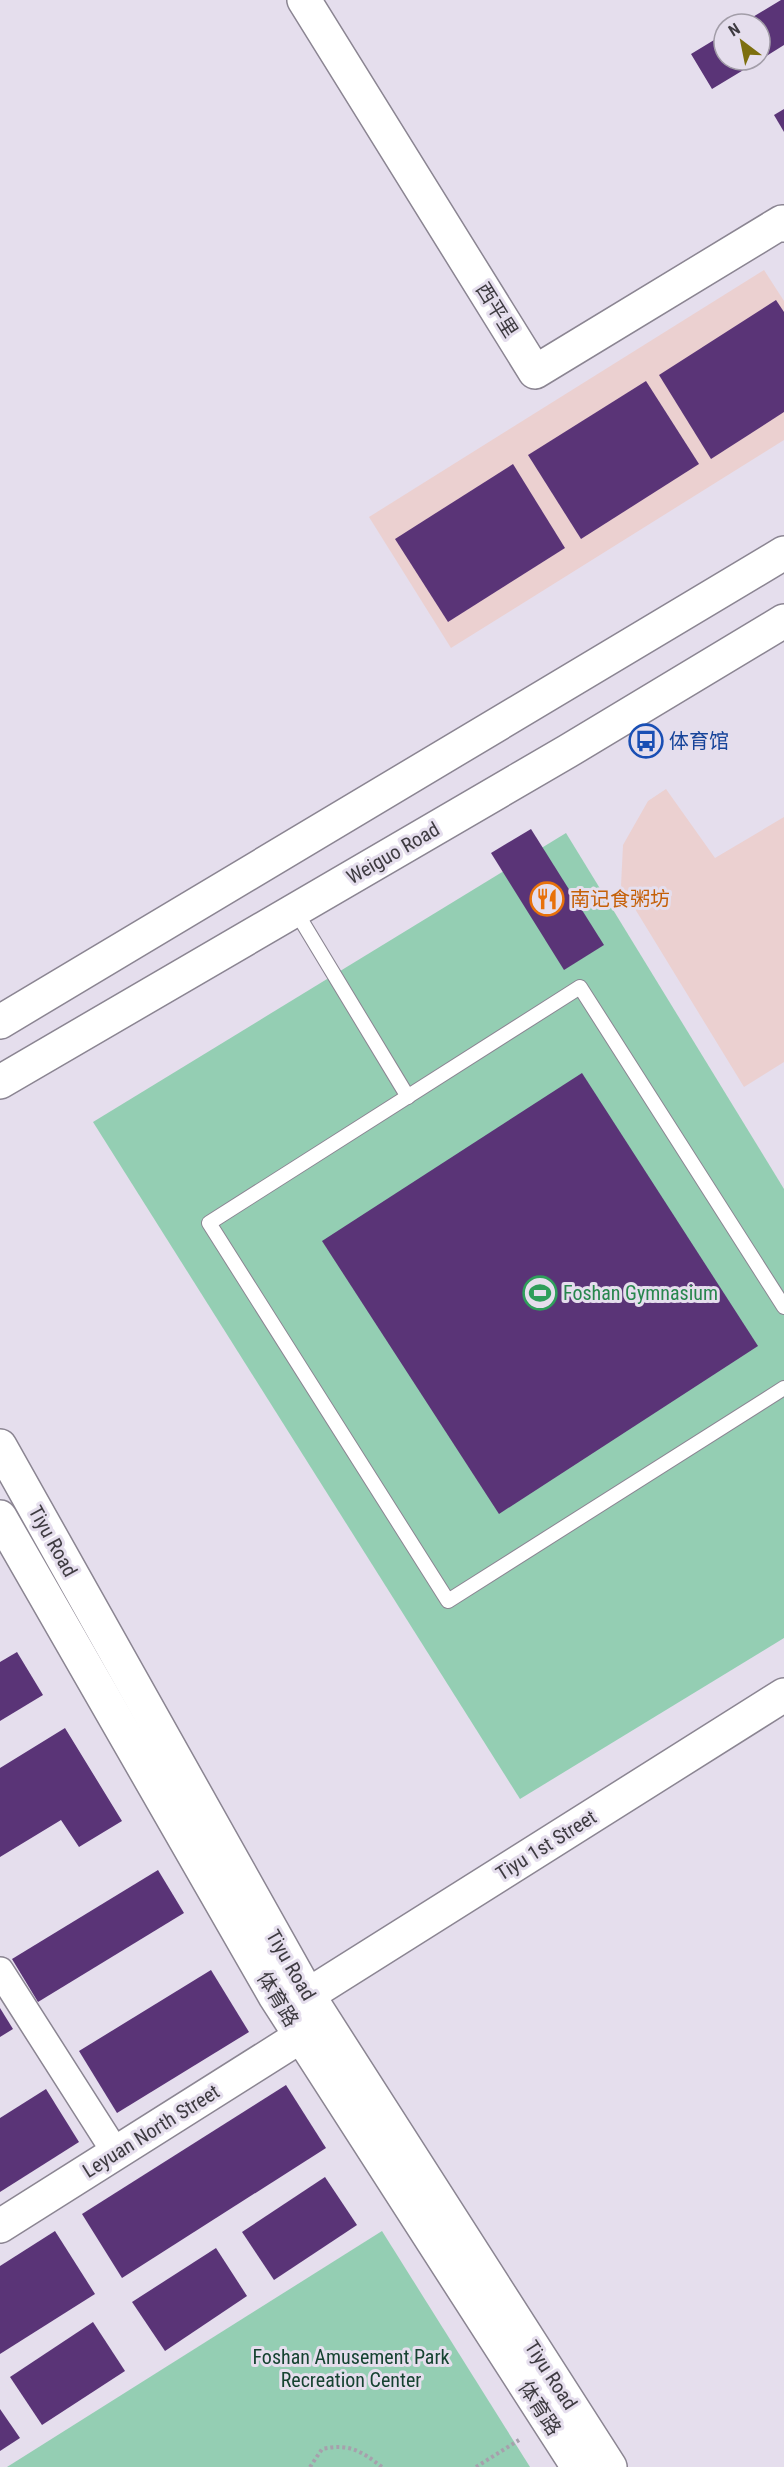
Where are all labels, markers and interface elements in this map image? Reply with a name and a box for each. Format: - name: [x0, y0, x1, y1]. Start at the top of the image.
- north arrow: [712, 12, 772, 72]
- text: N: [725, 19, 744, 40]
- street label: 西平里: [471, 278, 523, 342]
- bus stop icon: 体育馆: [628, 723, 664, 759]
- place label: 体育馆: [669, 729, 729, 753]
- street label: Weiguo Road: [342, 817, 444, 889]
- restaurant icon: 南记食粥坊: [529, 881, 565, 917]
- place label: 南记食粥坊: [570, 887, 670, 911]
- sports icon: Foshan Gymnasium: [522, 1275, 558, 1311]
- place label: Foshan Gymnasium: [563, 1281, 718, 1305]
- street label: Tiyu Road: [24, 1501, 82, 1581]
- street label: Tiyu 1st Street: [491, 1805, 601, 1885]
- street label: Tiyu Road: [261, 1925, 321, 2005]
- street label: 体育路: [252, 1967, 304, 2031]
- street label: Leyuan North Street: [78, 2079, 224, 2183]
- street label: Tiyu Road: [520, 2336, 582, 2414]
- park label: Foshan Amusement Park Recreation Center: [252, 2345, 450, 2392]
- street label: 体育路: [514, 2376, 566, 2440]

